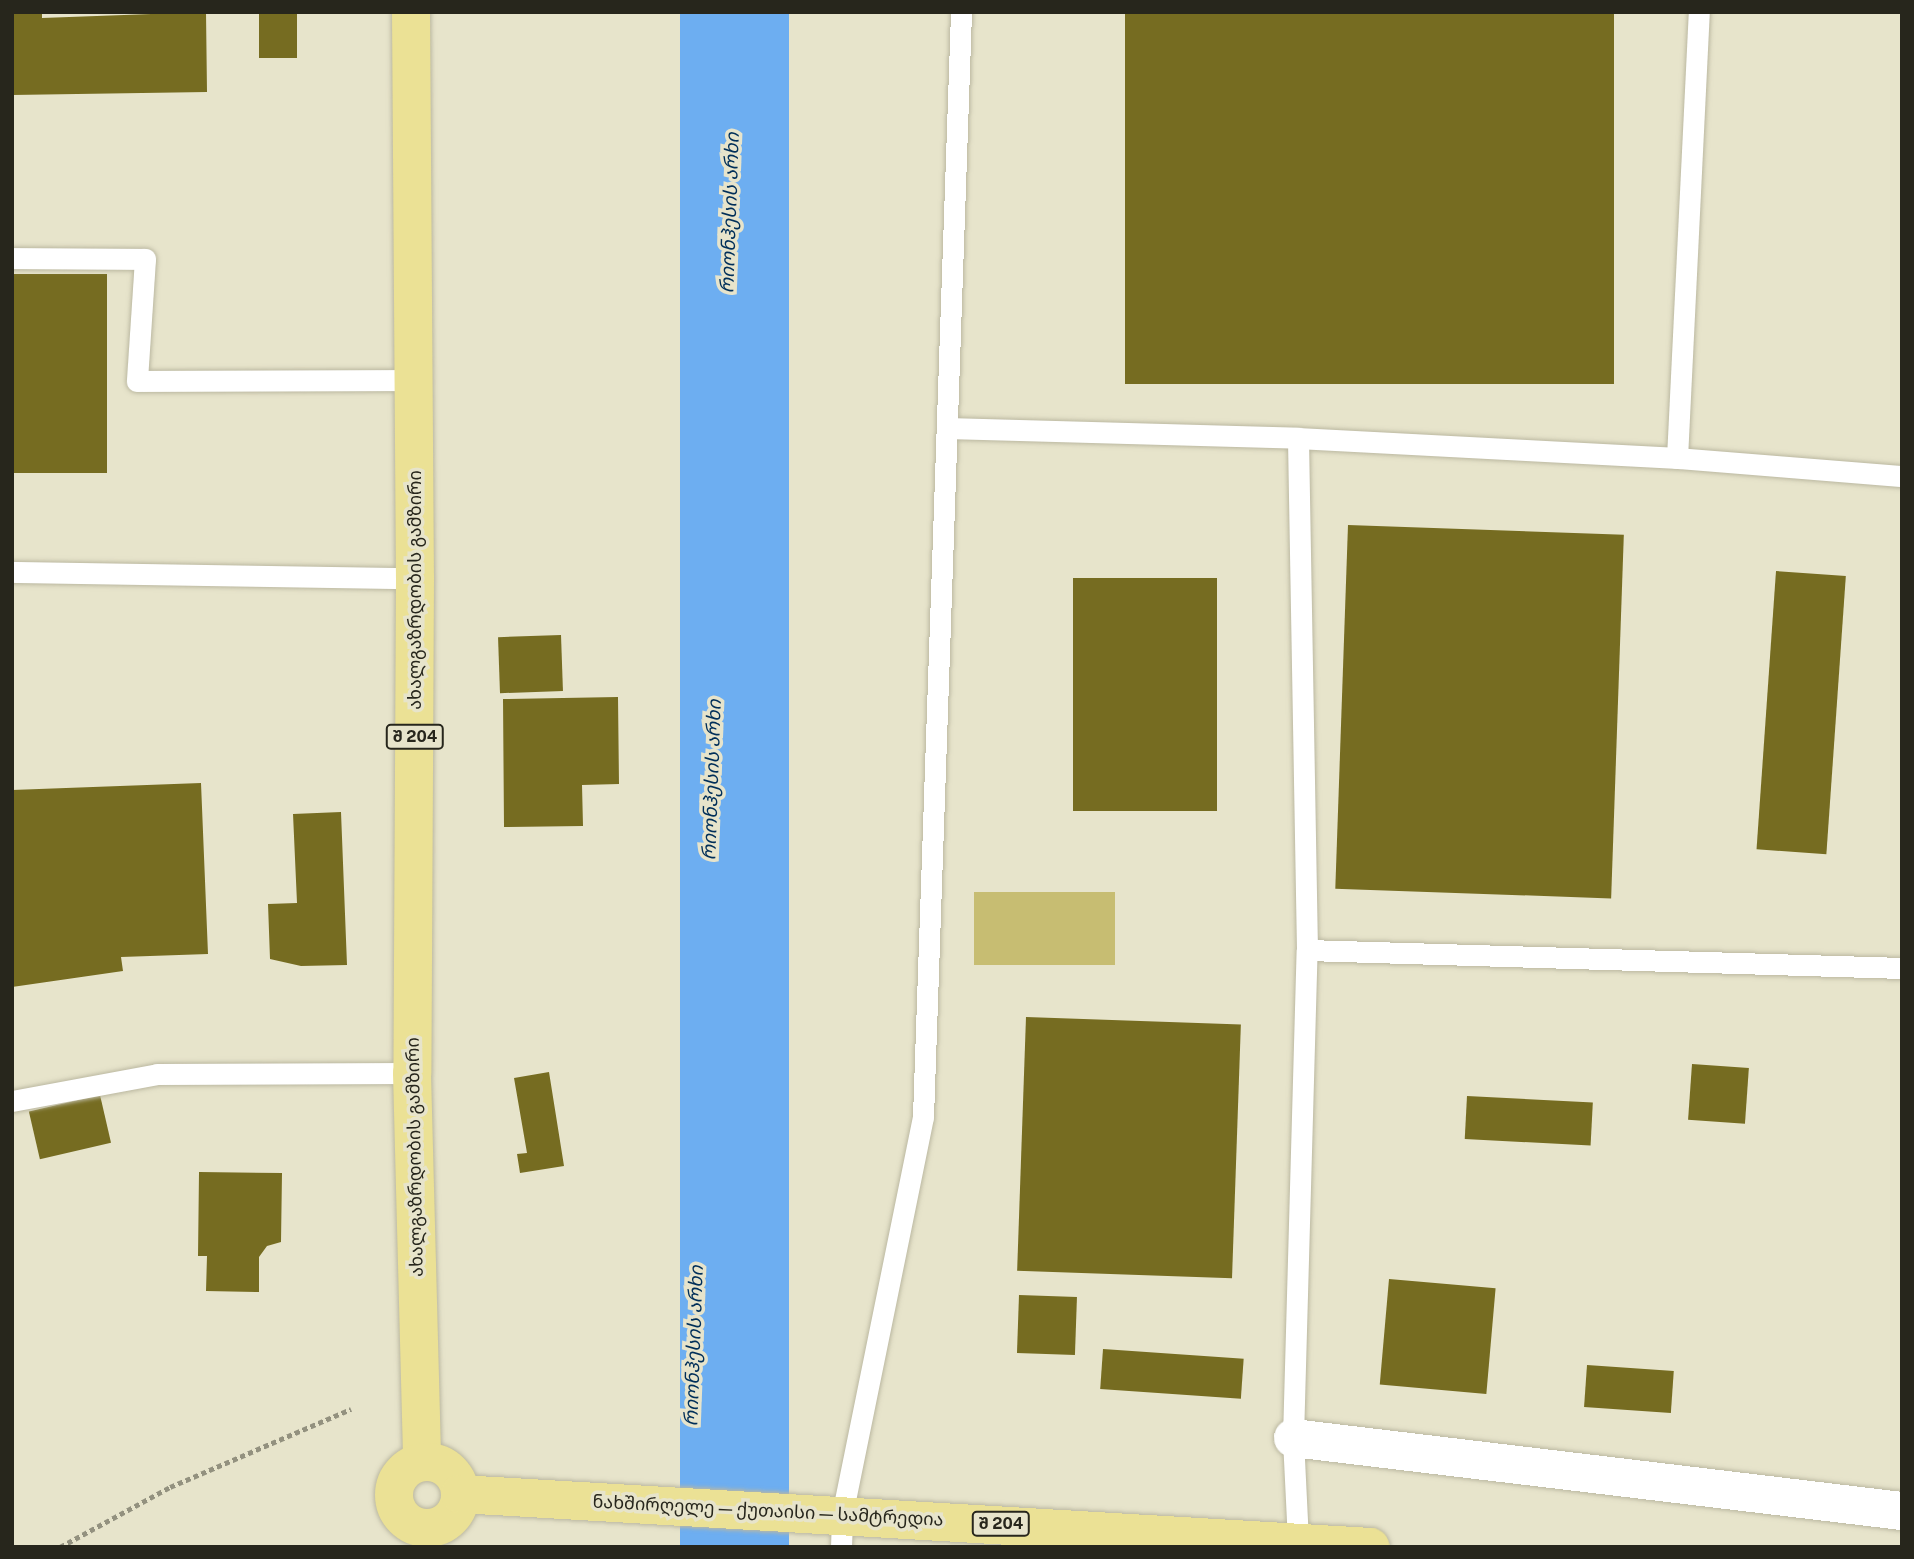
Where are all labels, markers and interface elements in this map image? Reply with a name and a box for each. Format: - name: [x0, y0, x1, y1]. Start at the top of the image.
- water label: რიონჰესის არხი: [716, 132, 744, 294]
- street label: ახალგაზრდობის გამზირი: [404, 470, 426, 710]
- water label: რიონჰესის არხი: [698, 699, 726, 861]
- road number: შ 204: [385, 724, 445, 750]
- street label: ახალგაზრდობის გამზირი: [402, 1037, 428, 1277]
- water label: რიონჰესის არხი: [680, 1265, 708, 1427]
- street label: ნახშირღელე — ქუთაისი — სამტრედია: [585, 1491, 951, 1531]
- road number: შ 204: [971, 1512, 1031, 1536]

